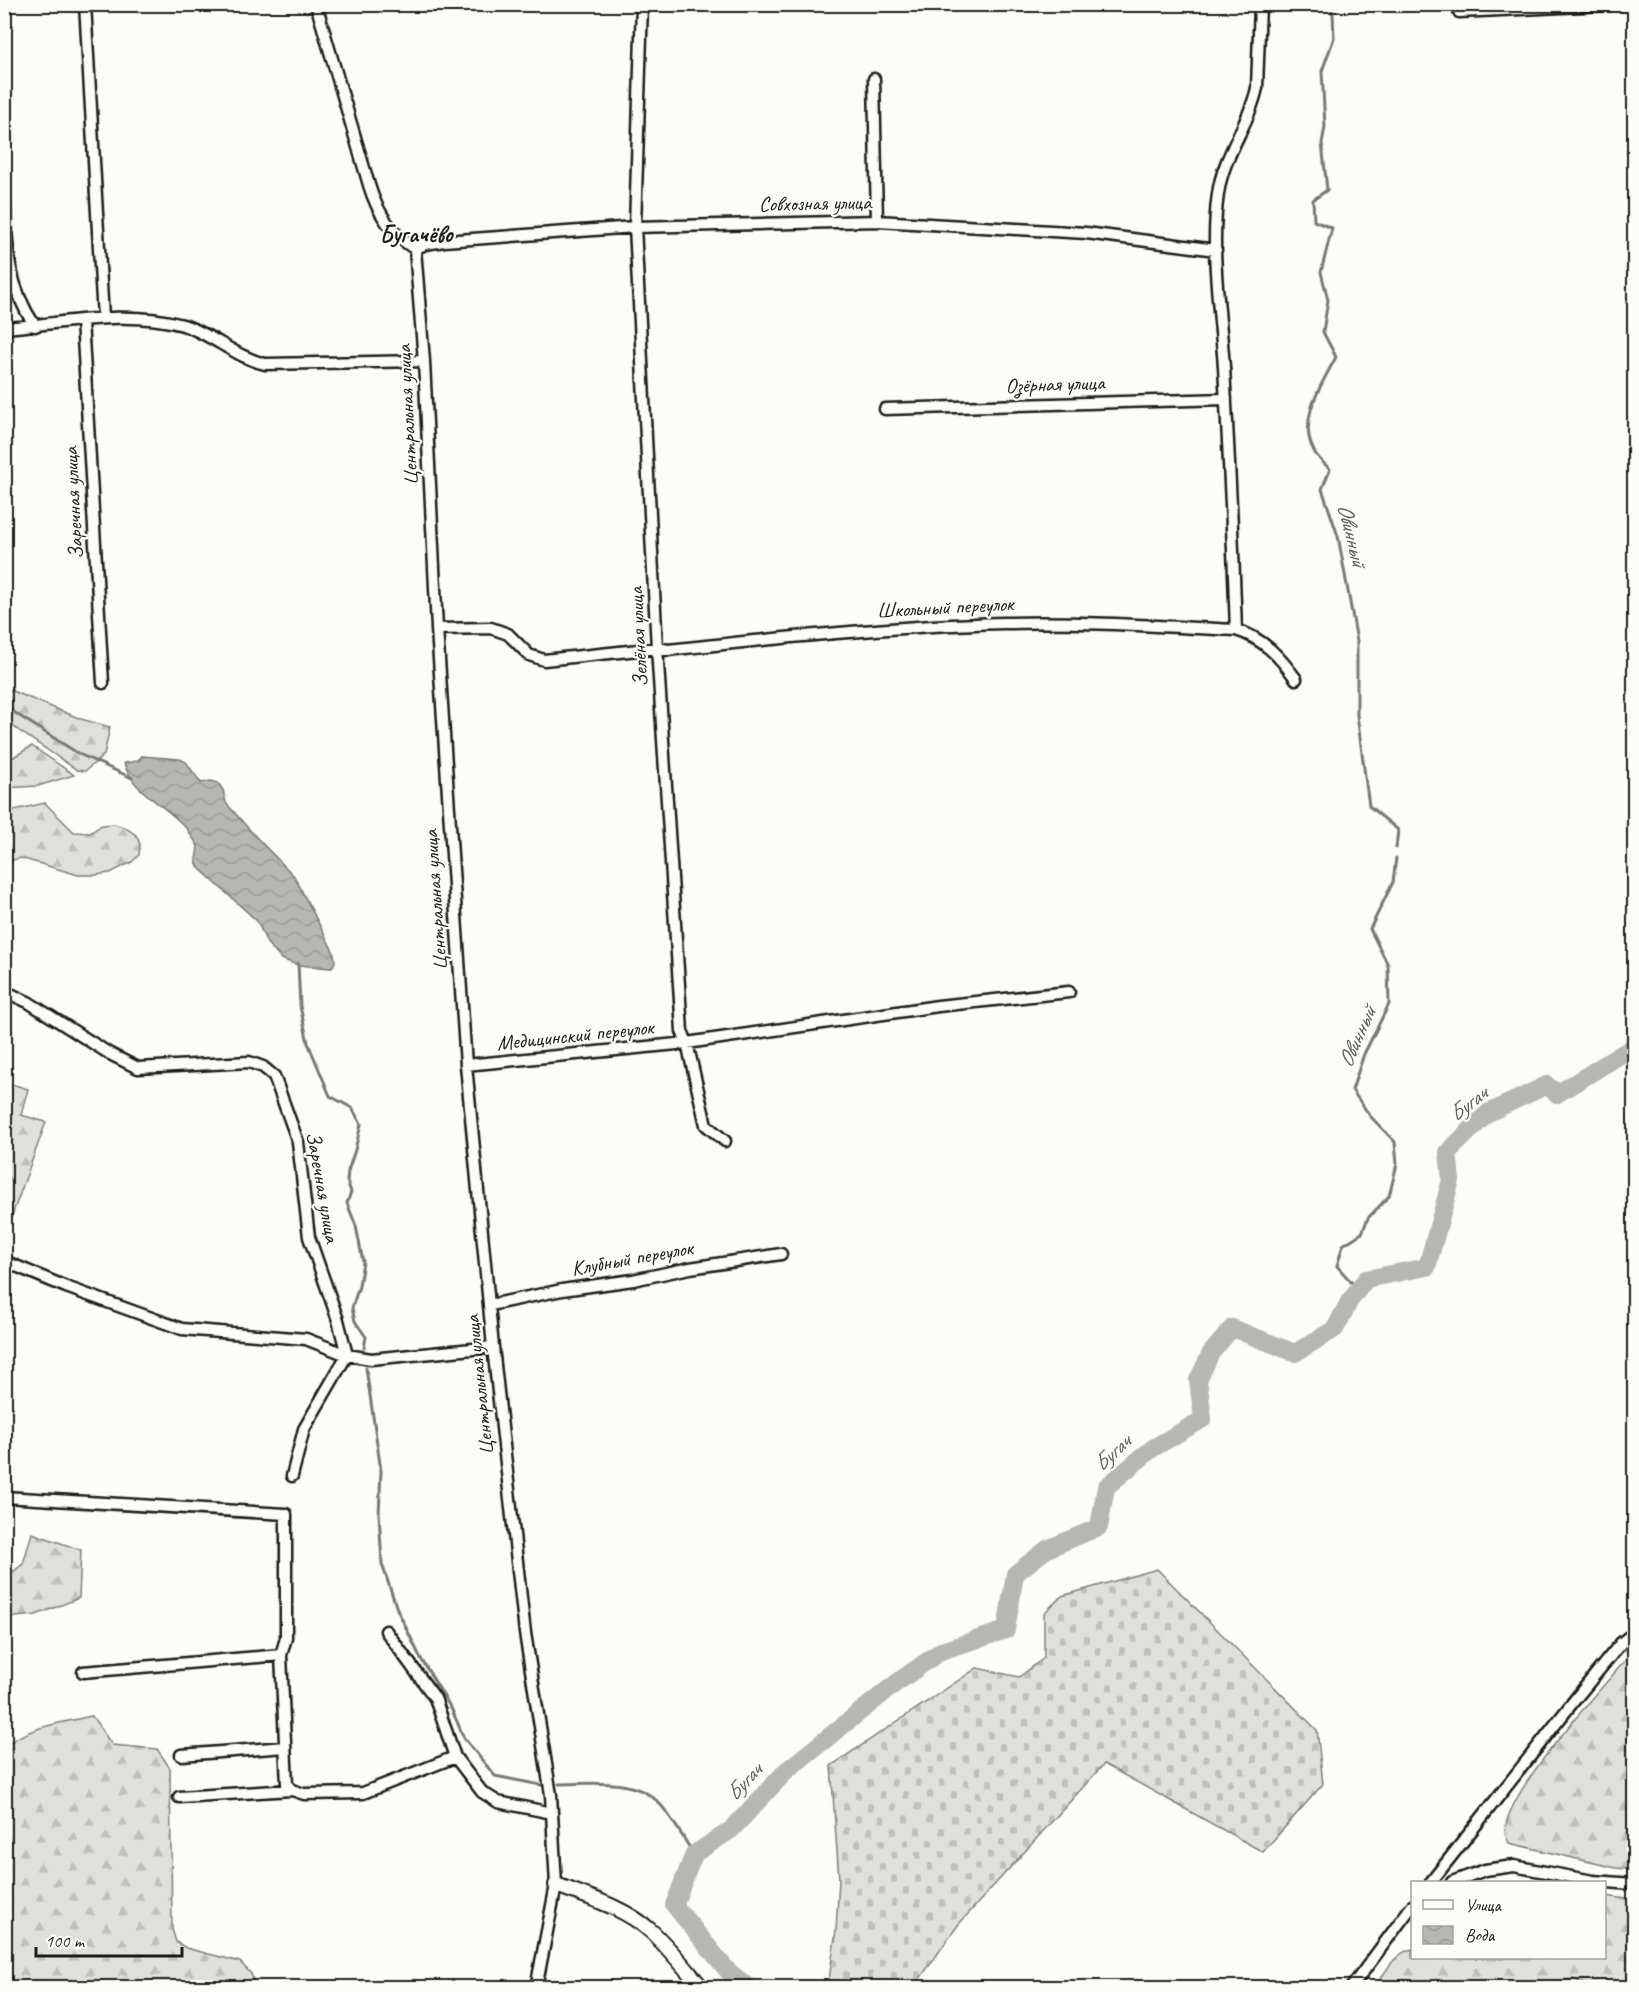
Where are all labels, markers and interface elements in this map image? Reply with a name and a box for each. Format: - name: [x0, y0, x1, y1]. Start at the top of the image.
- street label: Совхозная улица: [759, 189, 873, 217]
- district label: Бугачёво: [380, 219, 455, 249]
- street label: Центральная улица: [390, 342, 424, 486]
- street label: Озёрная улица: [1005, 369, 1107, 400]
- street label: Заречная улица: [57, 444, 89, 560]
- water label: Овинный: [1331, 501, 1374, 574]
- street label: Зелёная улица: [622, 585, 654, 688]
- street label: Школьный переулок: [876, 590, 1016, 624]
- street label: Центральная улица: [417, 827, 453, 971]
- water label: Овинный: [1331, 998, 1385, 1072]
- street label: Медицинский переулок: [495, 1014, 657, 1056]
- water label: Бугач: [1443, 1078, 1496, 1128]
- street label: Заречная улица: [300, 1129, 346, 1246]
- street label: Клубный переулок: [569, 1234, 697, 1281]
- street label: Центральная улица: [459, 1312, 499, 1456]
- water label: Бугач: [1087, 1426, 1140, 1477]
- water label: Бугач: [720, 1754, 771, 1807]
- legend: [1411, 1881, 1606, 1959]
- text: Улица: [1465, 1894, 1502, 1916]
- scale bar: [36, 1920, 182, 1958]
- text: Вода: [1465, 1924, 1496, 1946]
- text: 100 m: [45, 1930, 86, 1952]

